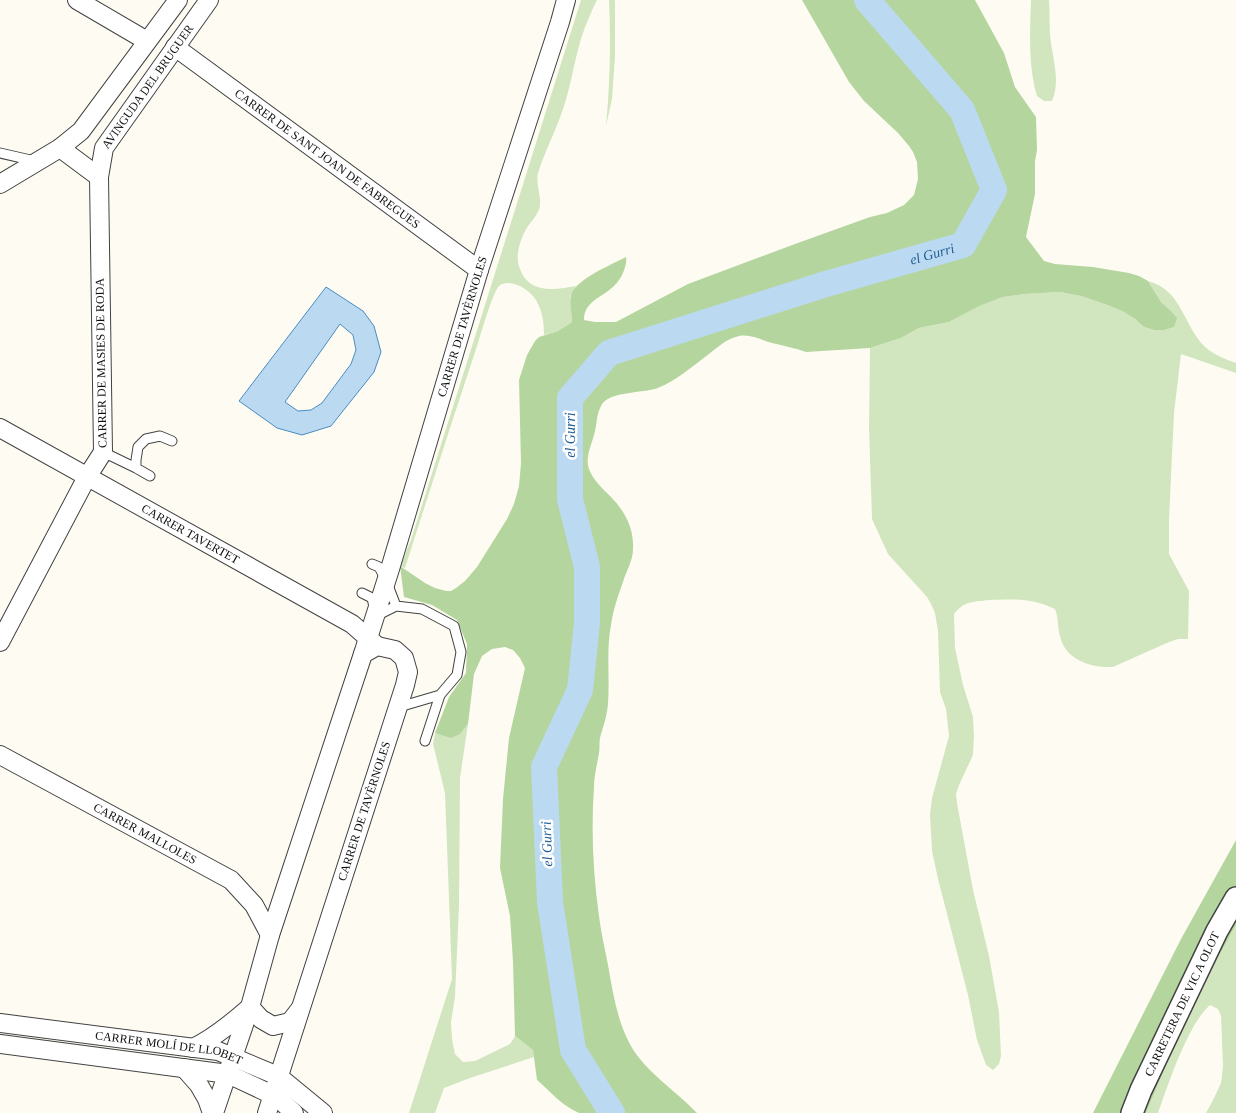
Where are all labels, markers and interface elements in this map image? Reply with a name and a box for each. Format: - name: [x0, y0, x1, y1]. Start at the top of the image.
- street label: AVINGUDA DEL BRUGUER: [99, 22, 196, 151]
- street label: CARRER DE SANT JOAN DE FABREGUES: [232, 86, 423, 231]
- water label: el Gurri: [908, 240, 956, 267]
- street label: CARRER DE TAVÈRNOLES: [435, 255, 490, 399]
- street label: CARRER DE MASIES DE RODA: [93, 278, 109, 448]
- water label: el Gurri: [563, 412, 578, 458]
- street label: CARRER TAVERTET: [139, 501, 242, 567]
- street label: CARRER DE TAVÈRNOLES: [335, 739, 393, 883]
- street label: CARRER MALLOLES: [91, 800, 199, 867]
- water label: el Gurri: [539, 821, 555, 867]
- street label: CARRETERA DE VIC A OLOT: [1142, 929, 1223, 1079]
- street label: CARRER MOLÍ DE LLOBET: [94, 1028, 245, 1068]

